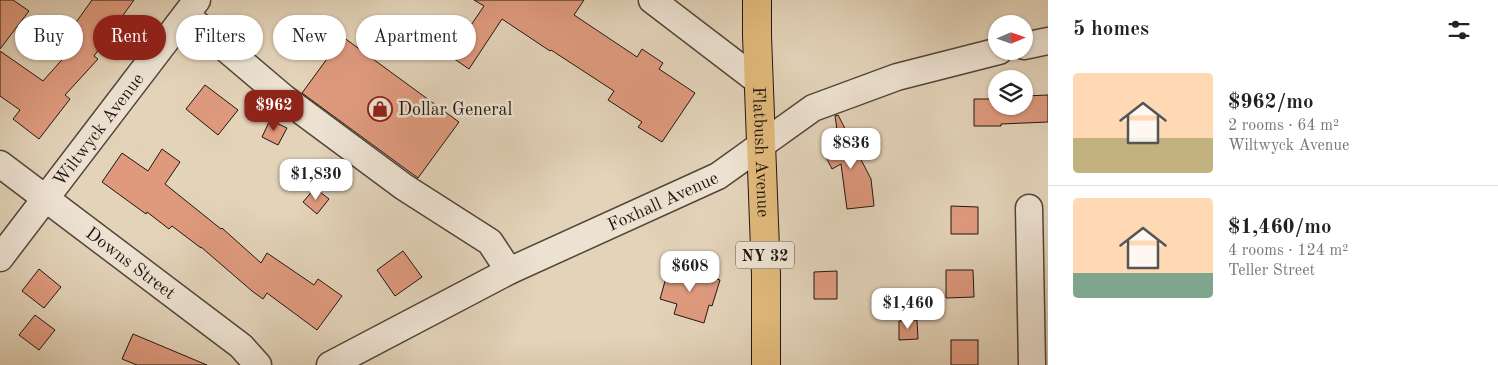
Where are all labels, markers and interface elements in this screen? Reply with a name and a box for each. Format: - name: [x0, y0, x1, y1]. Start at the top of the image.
- chip: Buy: [15, 15, 83, 60]
- chip: Rent: [93, 15, 166, 60]
- chip: Filters: [176, 15, 263, 60]
- chip: New: [273, 15, 346, 60]
- chip: Apartment: [356, 15, 476, 60]
- north arrow: [988, 15, 1032, 60]
- map controls: [988, 15, 1033, 115]
- icon: filters: [1445, 16, 1473, 44]
- text: 5 homes: [1073, 19, 1149, 40]
- street label: Wiltwyck Avenue: [50, 70, 148, 190]
- button: layers: [988, 70, 1033, 115]
- street label: Flatbush Avenue: [749, 86, 772, 218]
- pin: $962: [244, 90, 304, 132]
- text: $962/mo: [1228, 92, 1314, 113]
- icon: home: [1113, 93, 1173, 153]
- shop icon: Dollar General: [367, 96, 393, 122]
- text: $962: [255, 98, 293, 114]
- place label: Dollar General: [398, 101, 513, 119]
- text: 2 rooms · 64 m²: [1228, 118, 1339, 134]
- pin: $836: [821, 128, 881, 170]
- text: $836: [832, 136, 870, 152]
- text: Wiltwyck Avenue: [1228, 138, 1349, 154]
- pin: $1,830: [275, 158, 357, 201]
- text: $1,830: [291, 167, 341, 183]
- street label: Foxhall Avenue: [605, 169, 721, 235]
- text: $1,460/mo: [1228, 217, 1332, 238]
- icon: home: [1113, 218, 1173, 278]
- street label: Downs Street: [82, 224, 178, 303]
- road number: NY 32: [736, 242, 794, 268]
- text: 4 rooms · 124 m²: [1228, 243, 1348, 259]
- pin: $608: [660, 250, 720, 293]
- text: $608: [671, 259, 709, 275]
- text: Teller Street: [1228, 263, 1315, 279]
- pin: $1,460: [867, 288, 949, 330]
- text: $1,460: [883, 296, 933, 312]

